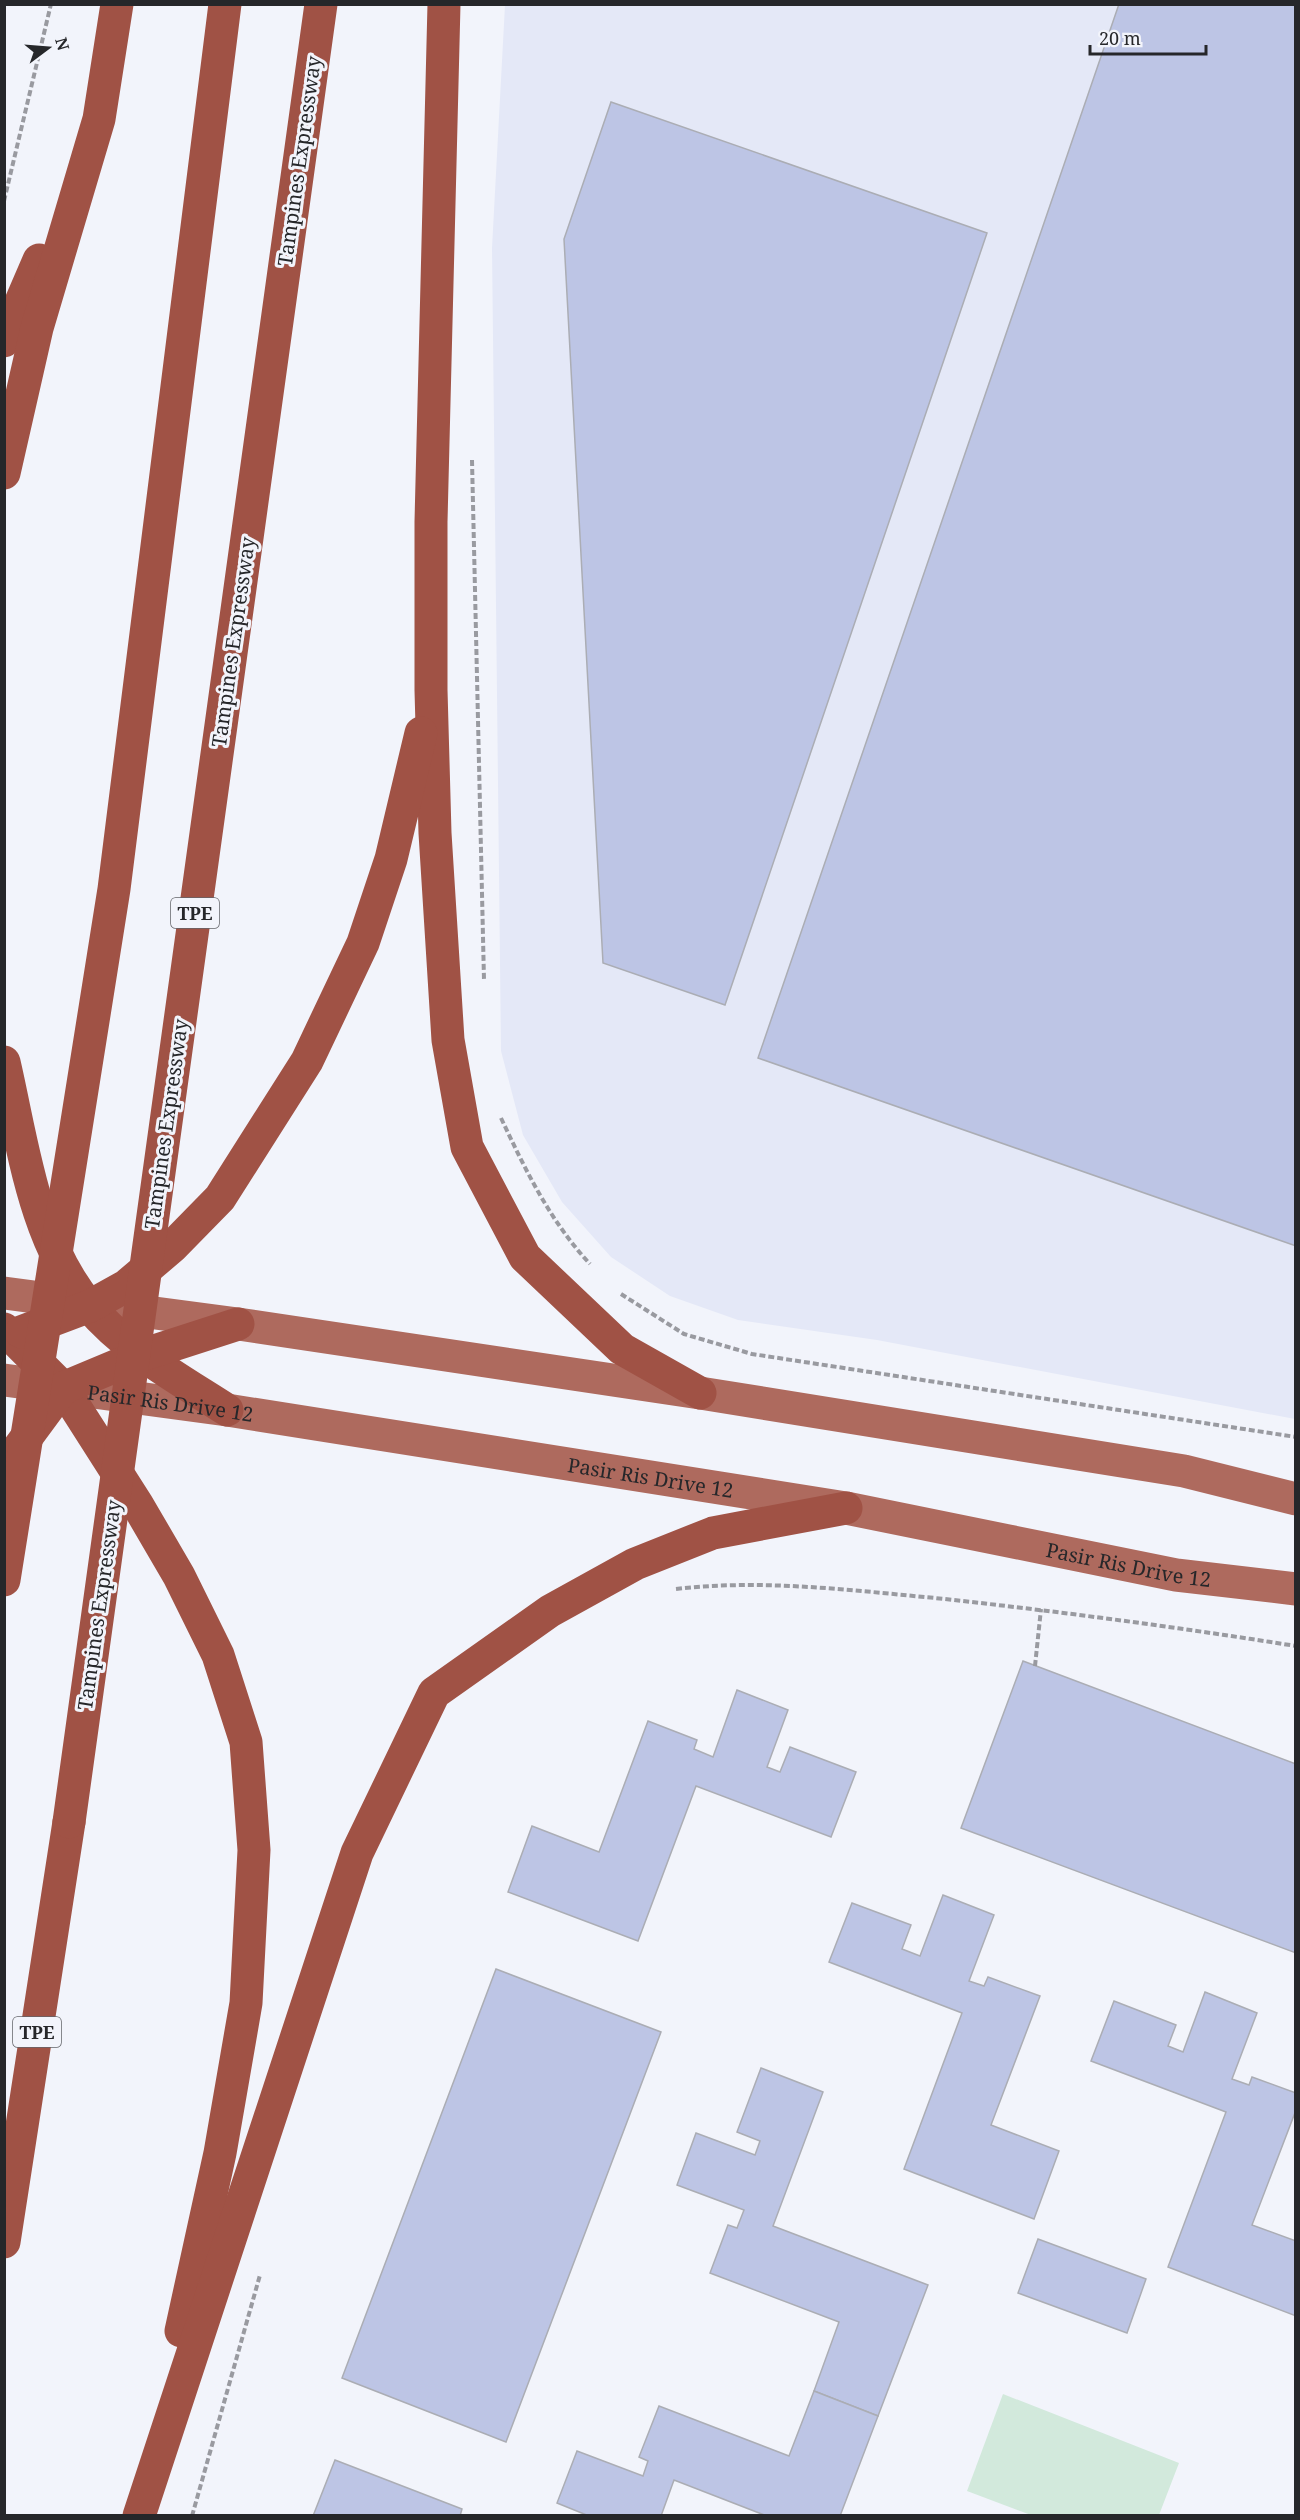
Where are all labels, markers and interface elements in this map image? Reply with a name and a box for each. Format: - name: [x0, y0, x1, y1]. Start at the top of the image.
- north arrow: [18, 18, 78, 78]
- scale bar: [1090, 18, 1206, 56]
- text: 20 m: [1099, 26, 1141, 50]
- text: N: [50, 35, 75, 53]
- street label: Tampines Expressway: [271, 53, 327, 268]
- street label: Tampines Expressway: [205, 534, 261, 749]
- road number: TPE: [171, 898, 219, 928]
- street label: Tampines Expressway: [138, 1016, 194, 1231]
- street label: Pasir Ris Drive 12: [86, 1378, 255, 1428]
- street label: Pasir Ris Drive 12: [566, 1451, 736, 1504]
- street label: Tampines Expressway: [71, 1497, 127, 1712]
- street label: Pasir Ris Drive 12: [1044, 1535, 1213, 1592]
- road number: TPE: [13, 2017, 61, 2047]

